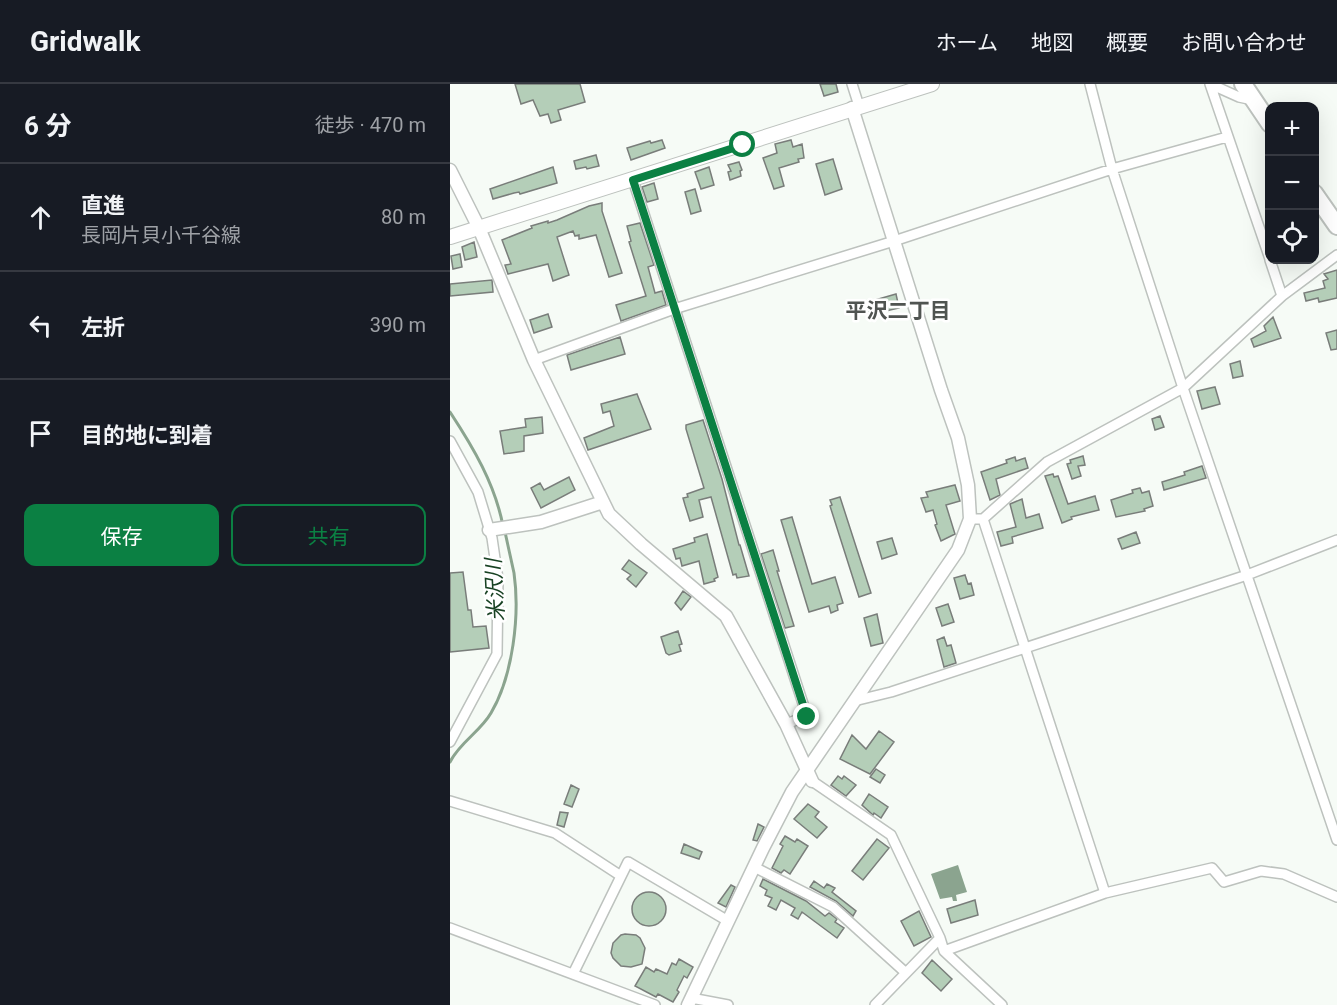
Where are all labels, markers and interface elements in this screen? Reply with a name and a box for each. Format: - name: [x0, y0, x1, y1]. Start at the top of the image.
- text: Gridwalk: [30, 25, 140, 58]
- text: ホーム: [936, 31, 998, 55]
- text: 地図: [1031, 31, 1073, 55]
- text: 概要: [1106, 31, 1148, 55]
- text: お問い合わせ: [1181, 31, 1307, 55]
- map controls: [1265, 102, 1319, 264]
- button: +: [1265, 102, 1319, 156]
- text: 6 分: [24, 111, 71, 141]
- text: 徒歩 · 470 m: [315, 113, 426, 137]
- route start: [729, 131, 755, 157]
- button: −: [1265, 156, 1319, 210]
- text: 直進: [81, 193, 125, 218]
- icon: ahead: [24, 201, 57, 234]
- text: 80 m: [381, 205, 426, 229]
- button: locate: [1265, 210, 1319, 264]
- text: 長岡片貝小千谷線: [81, 223, 241, 247]
- district label: 平沢二丁目: [846, 299, 951, 323]
- icon: left: [24, 309, 57, 342]
- text: 390 m: [370, 313, 426, 337]
- text: 左折: [81, 315, 125, 340]
- icon: arrive: [24, 417, 57, 450]
- text: 目的地に到着: [81, 423, 213, 448]
- button: 保存: [24, 504, 219, 566]
- button: 共有: [231, 504, 426, 566]
- water label: 米沢川: [481, 556, 509, 622]
- route end: [793, 703, 819, 729]

